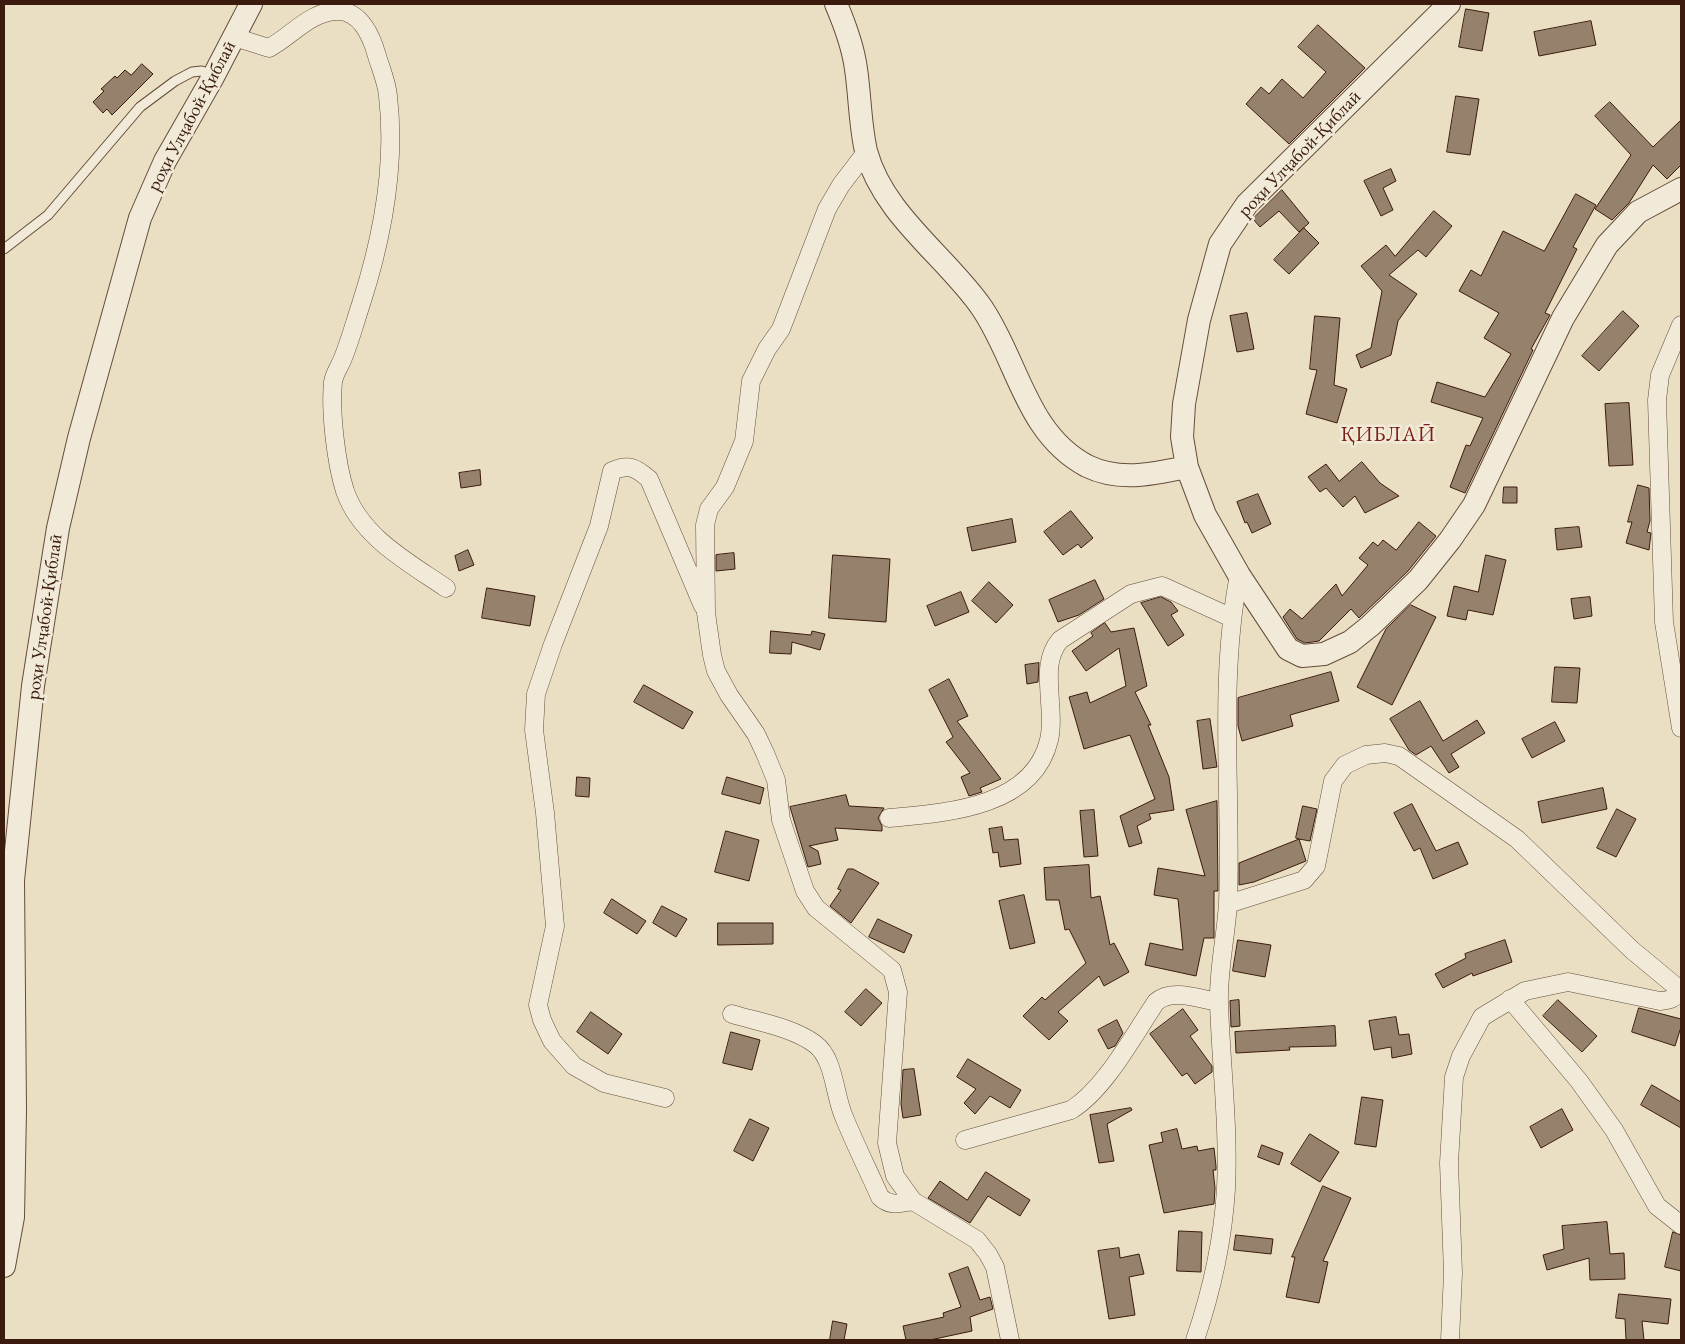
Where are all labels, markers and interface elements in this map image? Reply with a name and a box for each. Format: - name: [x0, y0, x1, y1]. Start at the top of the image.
- street label: роҳи Улҷабой-Қиблаӣ: [143, 37, 241, 195]
- street label: роҳи Улҷабой-Қиблаӣ: [1234, 86, 1366, 222]
- district label: ҚИБЛАӢ: [1340, 422, 1436, 448]
- street label: роҳи Улҷабой-Қиблаӣ: [22, 533, 68, 701]

